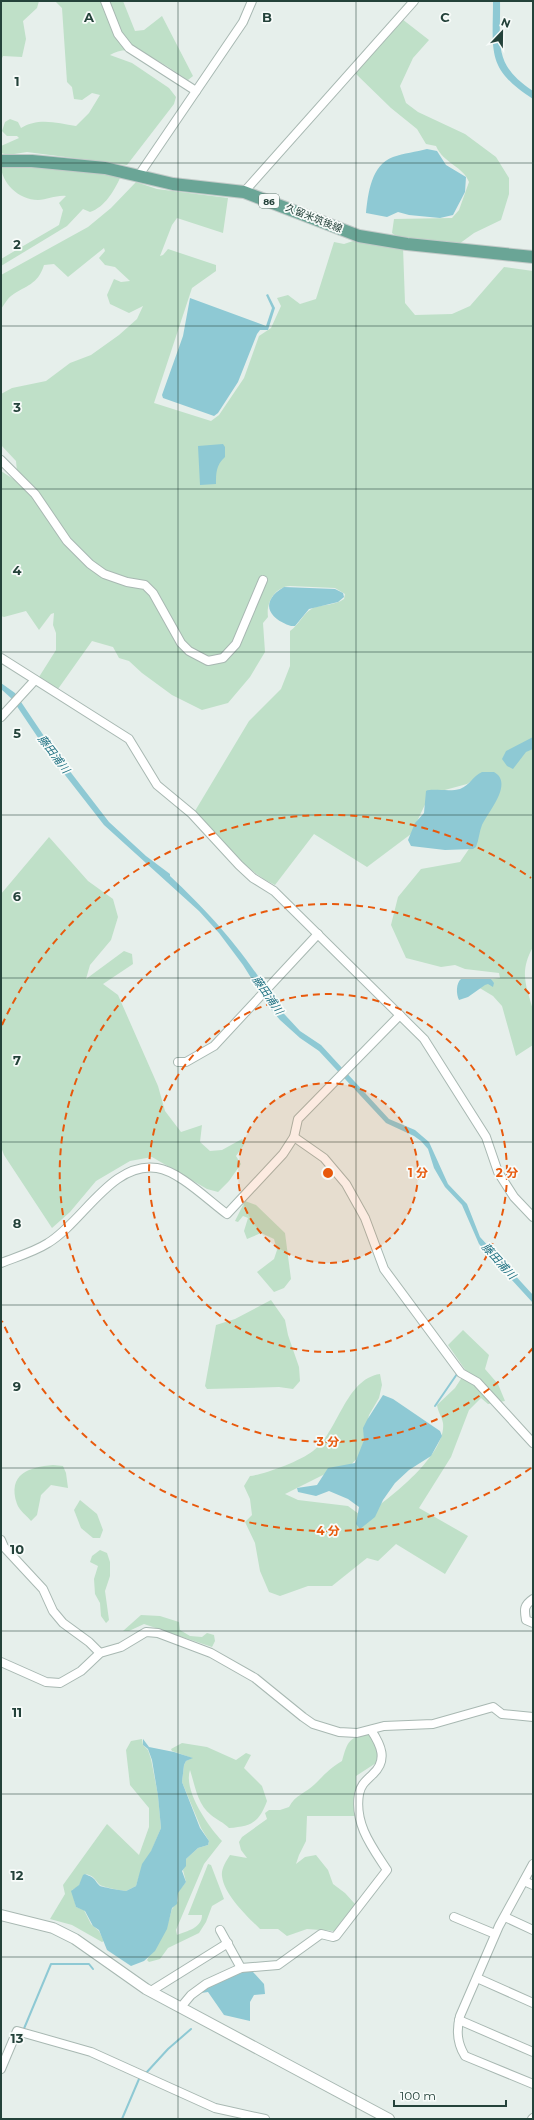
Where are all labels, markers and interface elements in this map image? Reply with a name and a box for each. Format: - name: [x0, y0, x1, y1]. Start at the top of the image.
- text: A: [83, 9, 95, 25]
- text: B: [262, 9, 272, 25]
- text: C: [440, 9, 450, 25]
- north arrow: [482, 12, 522, 52]
- text: N: [499, 15, 512, 31]
- text: 1: [14, 73, 20, 89]
- road number: 86: [259, 194, 279, 208]
- street label: 久留米筑後線: [284, 201, 344, 235]
- text: 2: [13, 236, 21, 252]
- text: 3: [12, 399, 21, 415]
- text: 4: [13, 562, 22, 578]
- text: 5: [13, 725, 21, 741]
- water label: 藤田浦川: [35, 732, 73, 777]
- text: 6: [13, 888, 22, 904]
- water label: 藤田浦川: [250, 973, 287, 1018]
- text: 7: [13, 1052, 21, 1068]
- text: 1 分: [408, 1165, 428, 1180]
- text: 2 分: [496, 1165, 518, 1180]
- centre of rings: [321, 1166, 335, 1180]
- text: 8: [13, 1215, 22, 1231]
- water label: 藤田浦川: [479, 1240, 520, 1283]
- text: 9: [13, 1378, 21, 1394]
- text: 3 分: [316, 1434, 339, 1449]
- text: 4 分: [316, 1523, 340, 1538]
- text: 10: [10, 1541, 24, 1557]
- text: 11: [12, 1704, 22, 1720]
- text: 12: [11, 1867, 24, 1883]
- text: 13: [11, 2030, 24, 2046]
- scale bar: [394, 2082, 506, 2108]
- text: 100 m: [400, 2088, 436, 2103]

